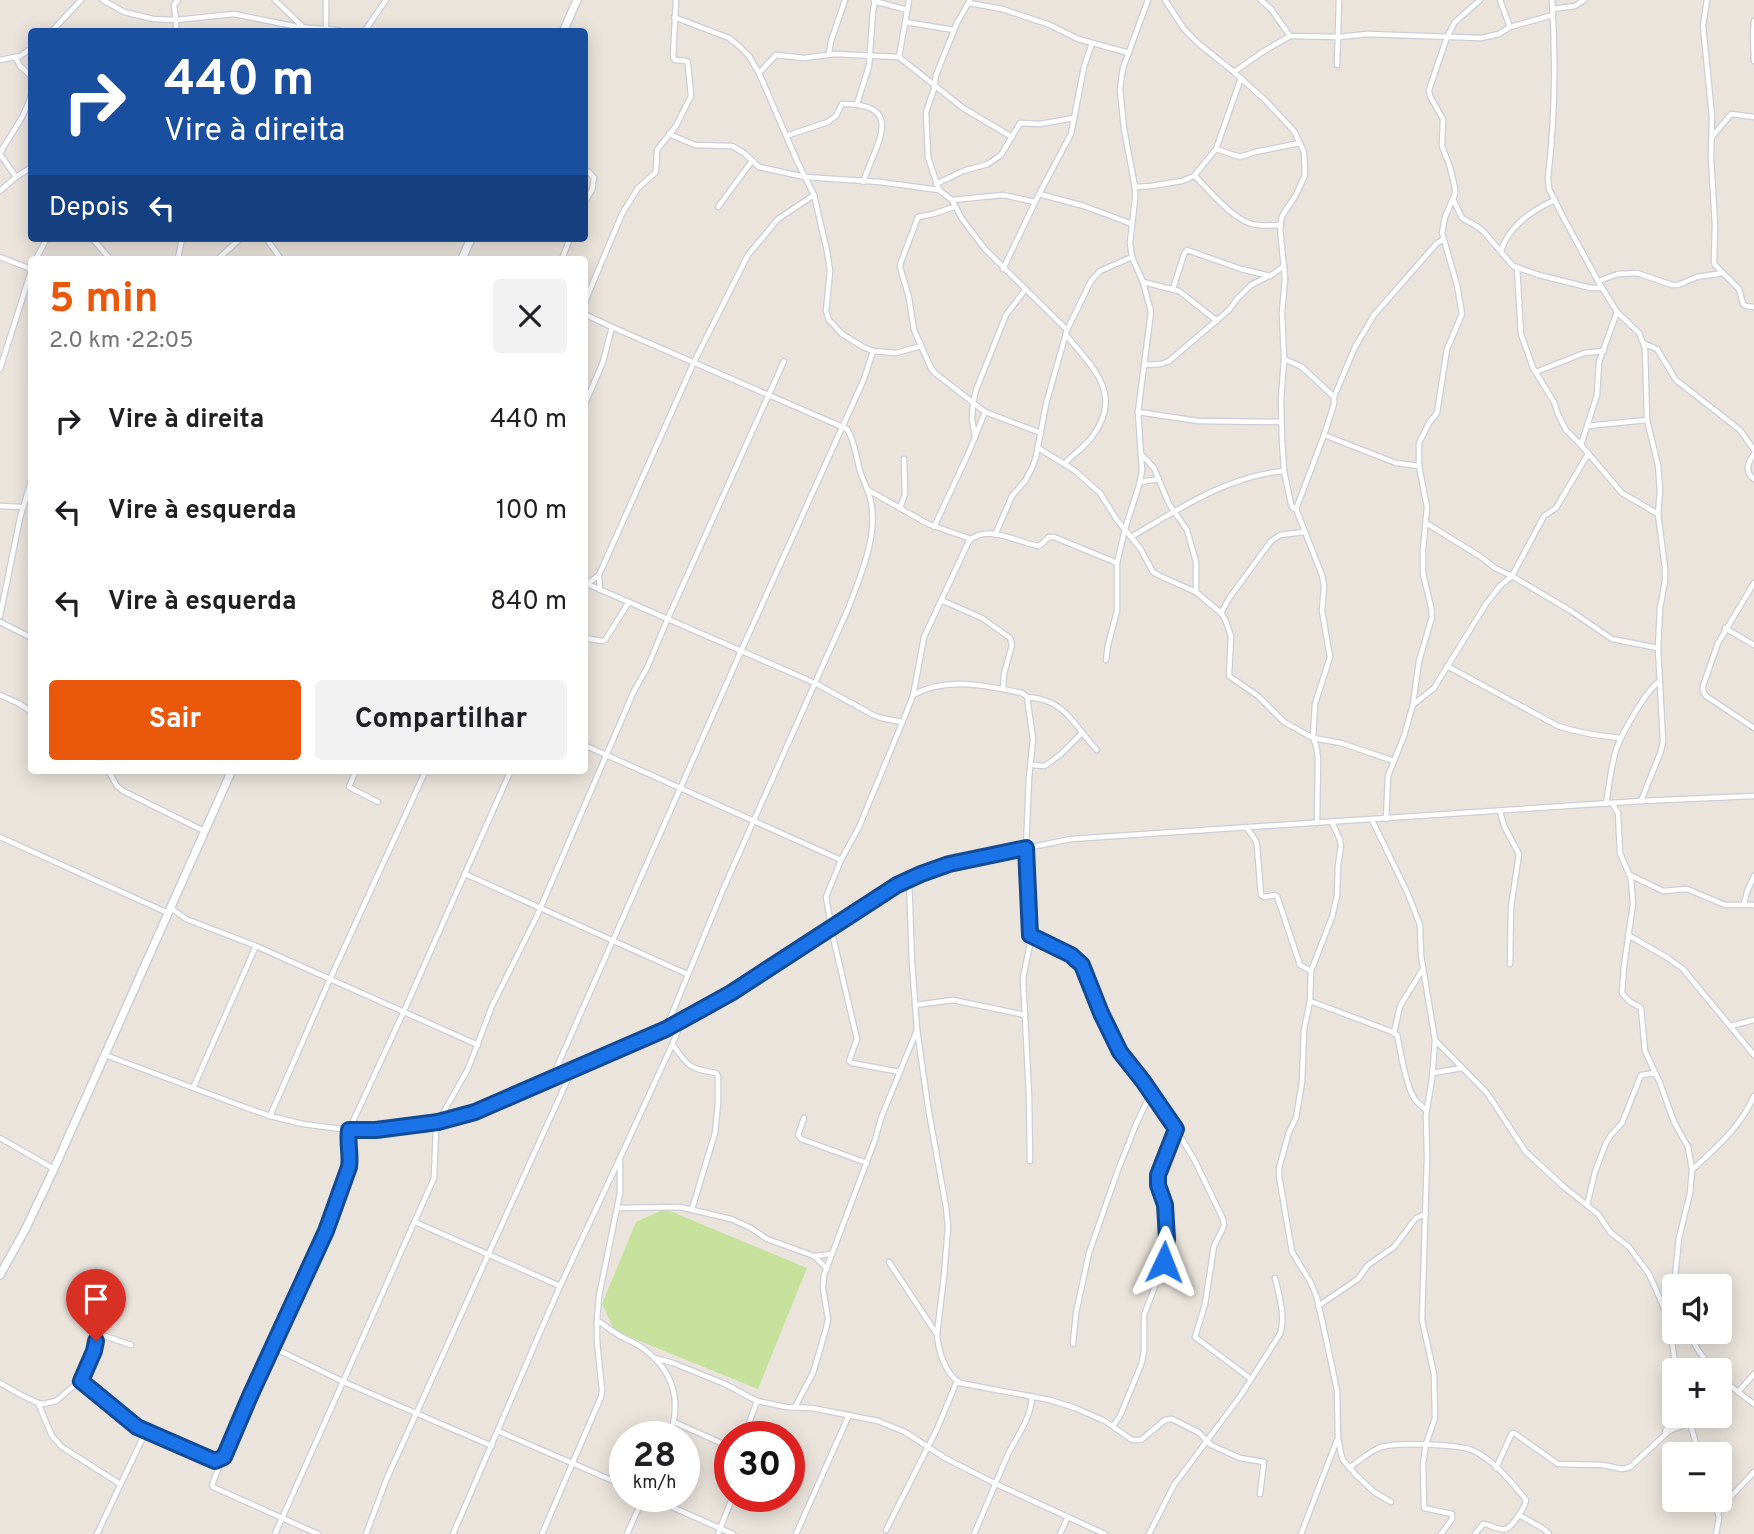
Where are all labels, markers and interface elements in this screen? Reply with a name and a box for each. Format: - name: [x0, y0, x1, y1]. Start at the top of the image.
- text: 440 m: [164, 51, 314, 113]
- icon: right: [49, 56, 140, 147]
- text: Vire à direita: [164, 112, 345, 152]
- icon: left: [143, 189, 181, 227]
- text: Depois: [49, 192, 129, 225]
- text: 5 min: [49, 274, 159, 327]
- button: close: [493, 279, 567, 353]
- text: 2.0 km · 22:05: [49, 327, 193, 356]
- icon: right: [49, 402, 87, 440]
- text: Vire à direita: [108, 404, 264, 437]
- text: 440 m: [490, 404, 567, 437]
- icon: left: [49, 493, 87, 531]
- text: Vire à esquerda: [108, 495, 296, 528]
- text: 100 m: [496, 495, 567, 528]
- icon: left: [49, 584, 87, 622]
- text: Vire à esquerda: [108, 586, 296, 619]
- text: 840 m: [490, 586, 567, 619]
- button: Sair: [49, 680, 301, 760]
- button: Compartilhar: [315, 680, 567, 760]
- position arrow: [1127, 1225, 1201, 1299]
- pin: [66, 1269, 126, 1341]
- map controls: [1662, 1274, 1732, 1512]
- button: sound: [1662, 1274, 1732, 1344]
- icon: arrive: [77, 1280, 115, 1318]
- button: +: [1662, 1358, 1732, 1428]
- speed limit sign: 30: [714, 1421, 805, 1512]
- text: 28: [633, 1435, 676, 1479]
- button: −: [1662, 1442, 1732, 1512]
- text: km/h: [633, 1472, 676, 1495]

